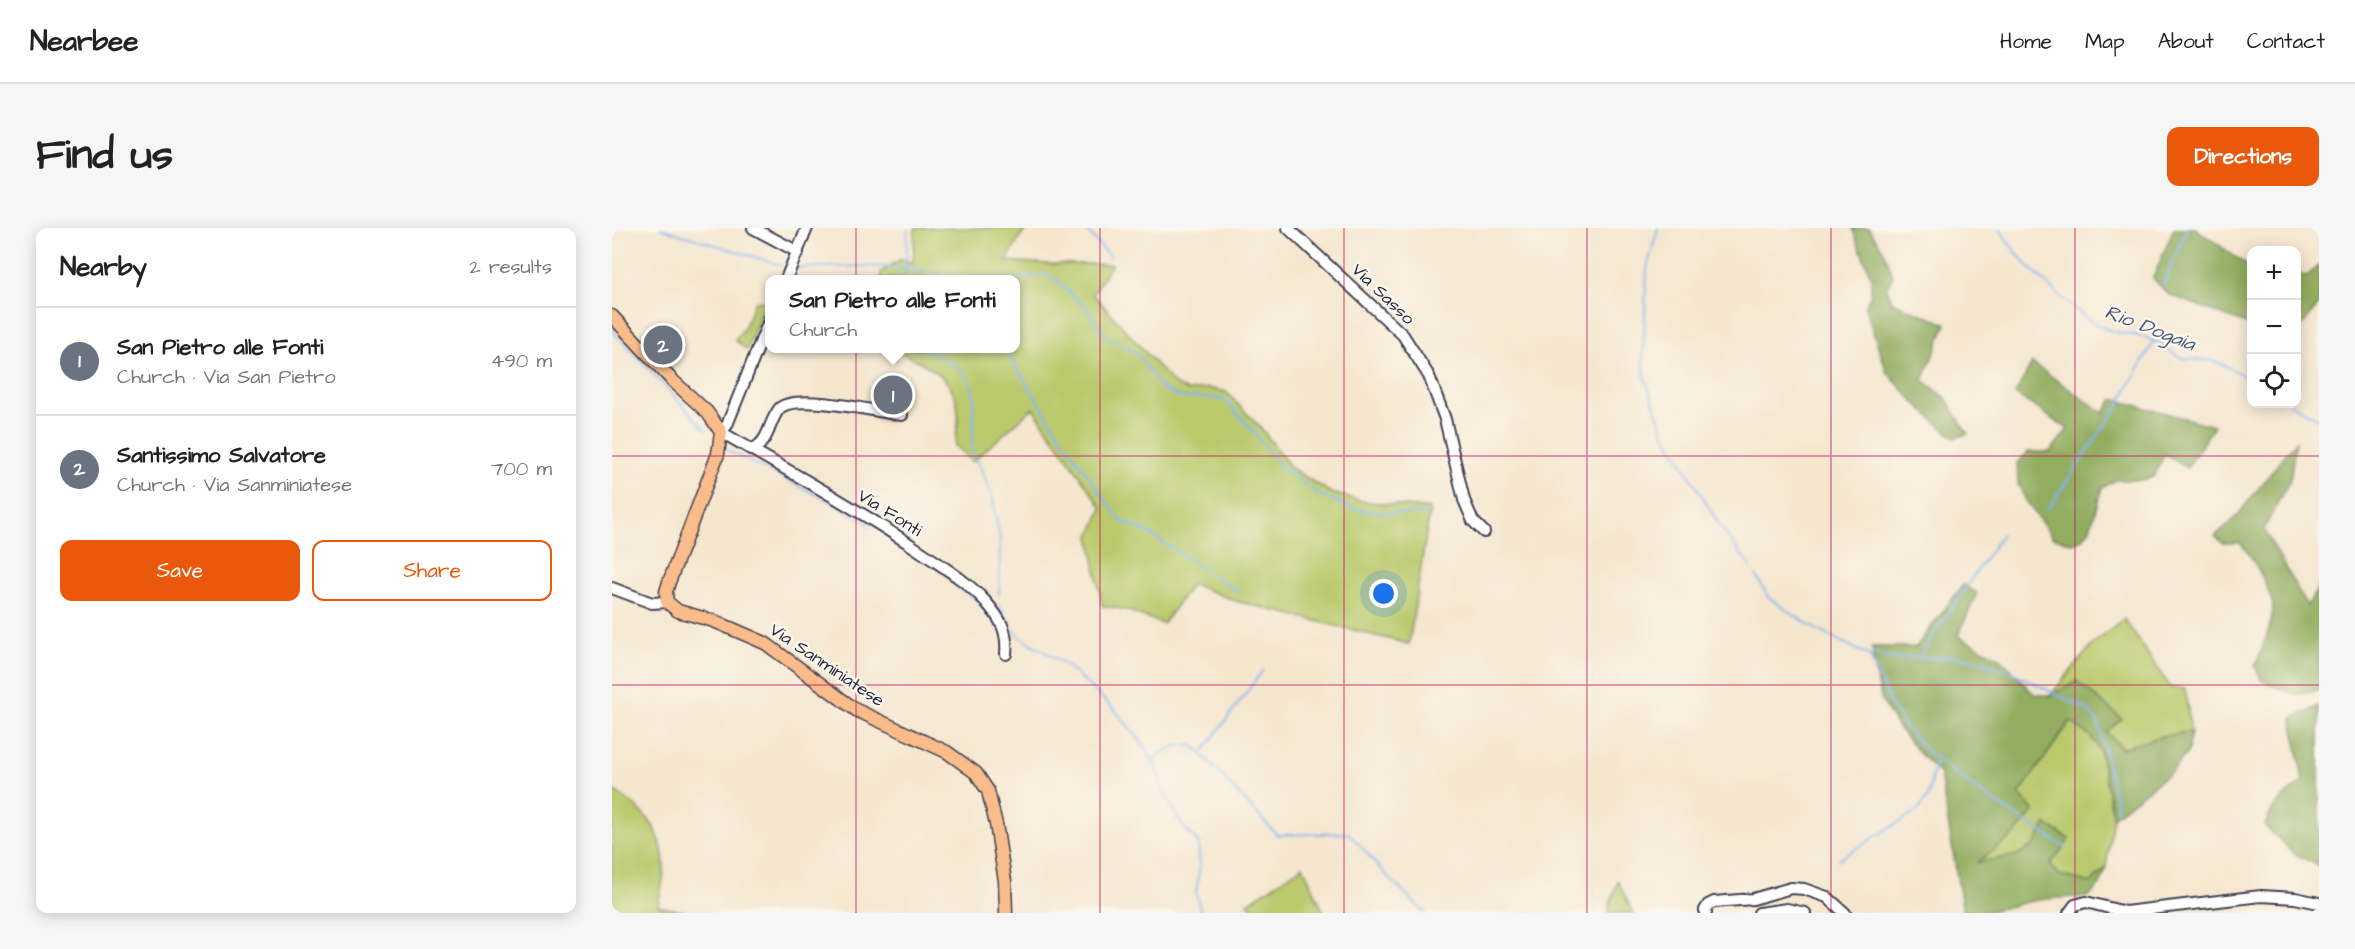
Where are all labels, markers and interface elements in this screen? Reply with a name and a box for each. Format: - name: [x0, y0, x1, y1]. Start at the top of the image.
- text: Nearbee: [30, 22, 138, 61]
- text: Home: [2000, 27, 2052, 56]
- text: Map: [2085, 27, 2125, 56]
- text: About: [2158, 27, 2214, 56]
- text: Contact: [2247, 27, 2325, 56]
- text: Find us: [36, 127, 173, 185]
- button: Directions: [2167, 127, 2319, 186]
- map controls: [2247, 246, 2301, 408]
- button: +: [2247, 246, 2301, 300]
- text: Nearby: [60, 249, 147, 285]
- text: 2 results: [469, 253, 552, 281]
- street label: Via Sasso: [1346, 257, 1420, 331]
- popup: [765, 275, 1020, 353]
- text: San Pietro alle Fonti: [789, 285, 996, 316]
- water label: Rio Dogaia: [2101, 298, 2200, 359]
- button: −: [2247, 300, 2301, 354]
- text: Church: [789, 316, 857, 344]
- pin: 2: [644, 322, 682, 368]
- text: San Pietro alle Fonti: [117, 332, 323, 363]
- text: 1: [78, 347, 81, 375]
- text: 490 m: [491, 347, 552, 375]
- button: locate: [2247, 354, 2301, 408]
- text: Church · Via San Pietro: [117, 363, 335, 391]
- pin: 1: [874, 372, 912, 418]
- text: Santissimo Salvatore: [117, 440, 326, 471]
- text: 2: [74, 455, 85, 483]
- text: 700 m: [491, 455, 552, 483]
- text: Church · Via Sanminiatese: [117, 471, 352, 499]
- street label: Via Fonti: [853, 483, 927, 543]
- button: Save: [60, 540, 300, 601]
- button: Share: [312, 540, 552, 601]
- your location: [1369, 579, 1398, 608]
- street label: Via Sanminiatese: [765, 617, 890, 713]

